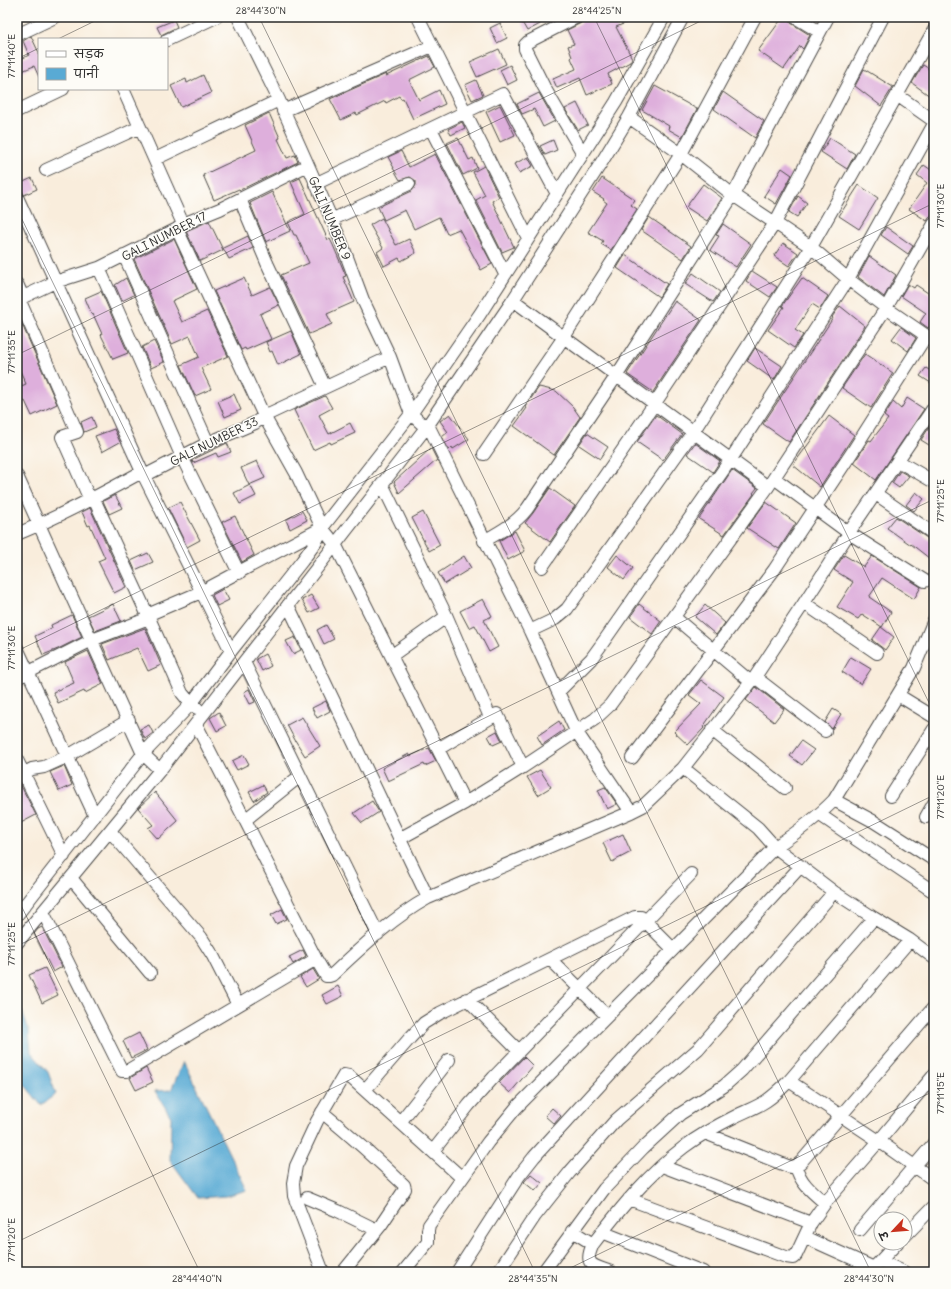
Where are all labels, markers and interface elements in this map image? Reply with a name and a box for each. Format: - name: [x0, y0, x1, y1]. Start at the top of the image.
- text: 28°44'30"N: [236, 4, 286, 17]
- text: 28°44'25"N: [572, 4, 622, 17]
- text: 77°11'40"E: [5, 34, 18, 78]
- legend: [38, 38, 168, 90]
- text: सड़क: [73, 46, 105, 62]
- text: पानी: [73, 65, 99, 81]
- street label: GALI NUMBER 9: [306, 174, 354, 262]
- text: 77°11'30"E: [934, 184, 947, 228]
- street label: GALI NUMBER 17: [119, 208, 209, 264]
- text: 77°11'35"E: [5, 330, 18, 374]
- street label: GALI NUMBER 33: [167, 413, 261, 469]
- text: 77°11'25"E: [934, 479, 947, 523]
- text: 77°11'30"E: [5, 626, 18, 670]
- text: 77°11'20"E: [934, 775, 947, 819]
- text: 77°11'25"E: [5, 922, 18, 966]
- text: 77°11'15"E: [934, 1072, 947, 1114]
- north arrow: [873, 1211, 913, 1251]
- text: 77°11'20"E: [5, 1218, 18, 1262]
- text: उ: [875, 1228, 892, 1243]
- text: 28°44'40"N: [172, 1272, 222, 1285]
- text: 28°44'35"N: [508, 1272, 558, 1285]
- text: 28°44'30"N: [844, 1272, 894, 1285]

